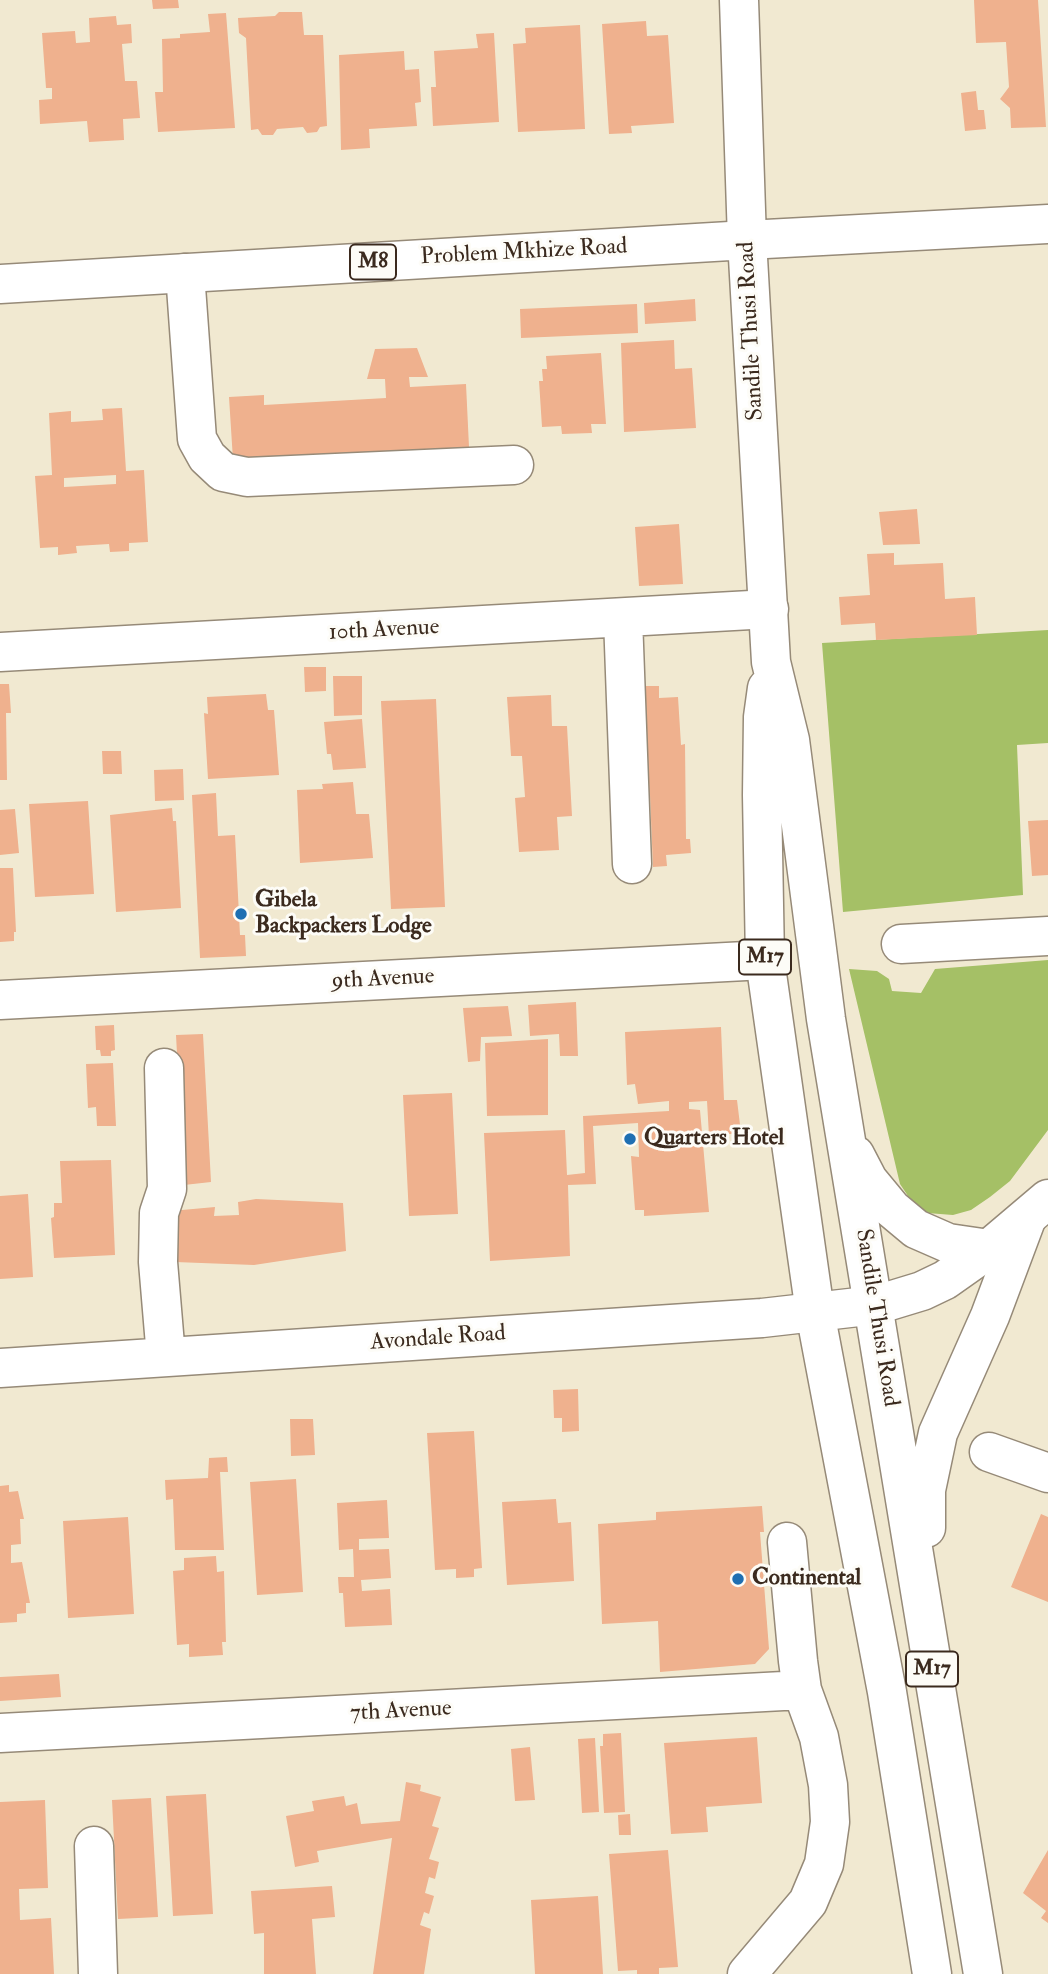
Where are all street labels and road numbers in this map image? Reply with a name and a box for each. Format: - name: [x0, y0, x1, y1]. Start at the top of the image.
- street label: Problem Mkhize Road: [420, 234, 628, 272]
- street label: Sandile Thusi Road: [734, 241, 770, 421]
- road number: M8: [350, 244, 396, 280]
- street label: 10th Avenue: [328, 614, 440, 648]
- road number: M17: [739, 940, 791, 974]
- street label: 9th Avenue: [331, 964, 435, 996]
- street label: Sandile Thusi Road: [848, 1227, 904, 1409]
- street label: Avondale Road: [369, 1320, 507, 1358]
- road number: M17: [906, 1652, 958, 1686]
- street label: 7th Avenue: [350, 1696, 452, 1728]

